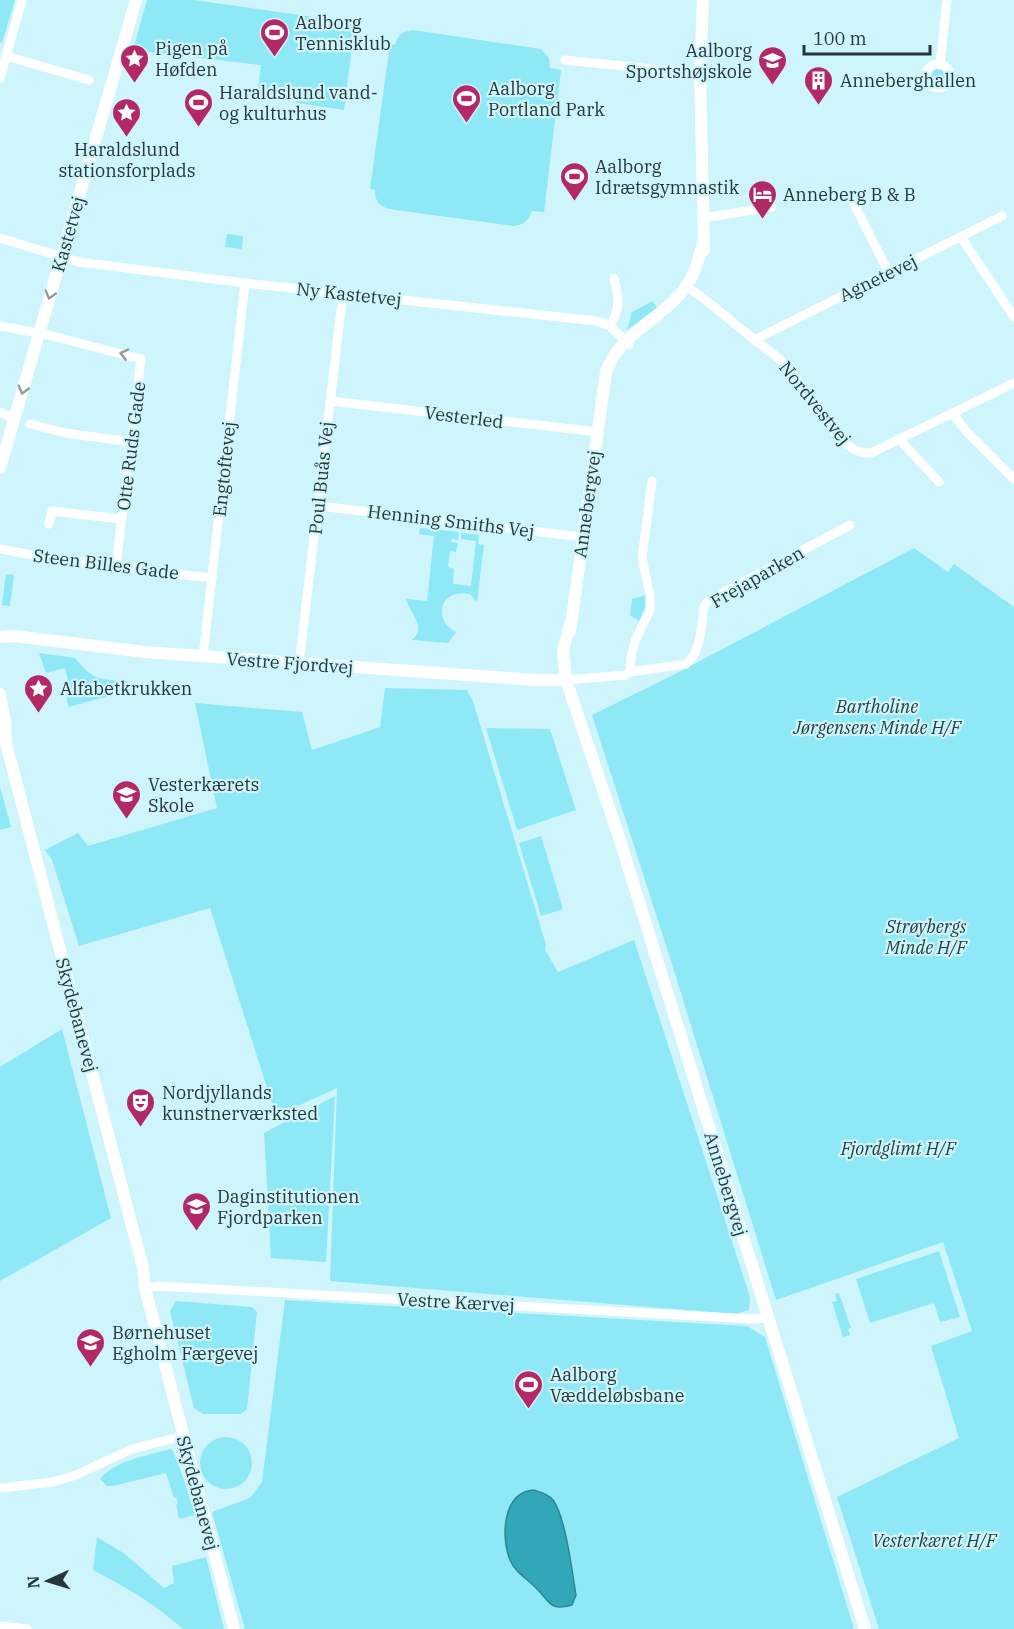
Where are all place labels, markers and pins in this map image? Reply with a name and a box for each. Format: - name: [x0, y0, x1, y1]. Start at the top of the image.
- place label: Aalborg Tennisklub: [295, 11, 391, 55]
- sports icon: Aalborg Tennisklub: [258, 16, 290, 58]
- place label: Pigen på Høfden: [155, 37, 228, 81]
- place label: Aalborg Sportshøjskole: [626, 39, 752, 83]
- place icon: Pigen på Høfden: [118, 42, 150, 84]
- school or university icon: Aalborg Sportshøjskole: [757, 44, 789, 86]
- building icon: Anneberghallen: [803, 64, 835, 106]
- place label: Anneberghallen: [840, 69, 976, 92]
- place label: Aalborg Portland Park: [488, 77, 605, 121]
- place label: Haraldslund vand- og kulturhus: [219, 81, 378, 125]
- sports icon: Aalborg Portland Park: [451, 82, 483, 124]
- sports icon: Haraldslund vand- og kulturhus: [182, 86, 214, 128]
- place icon: Haraldslund stationsforplads: [111, 96, 143, 138]
- place label: Haraldslund stationsforplads: [58, 138, 196, 182]
- place label: Aalborg Idrætsgymnastik: [595, 155, 740, 199]
- sports icon: Aalborg Idrætsgymnastik: [558, 160, 590, 202]
- hotel icon: Anneberg B & B: [746, 178, 778, 220]
- place label: Anneberg B & B: [783, 183, 916, 206]
- place icon: Alfabetkrukken: [23, 672, 55, 714]
- place label: Alfabetkrukken: [60, 677, 192, 700]
- place label: Vesterkærets Skole: [148, 773, 259, 817]
- school or university icon: Vesterkærets Skole: [111, 778, 143, 820]
- place label: Nordjyllands kunstnerværksted: [162, 1081, 318, 1125]
- theatre icon: Nordjyllands kunstnerværksted: [125, 1086, 157, 1128]
- place label: Daginstitutionen Fjordparken: [217, 1185, 359, 1229]
- school or university icon: Daginstitutionen Fjordparken: [180, 1190, 212, 1232]
- place label: Børnehuset Egholm Færgevej: [112, 1321, 258, 1365]
- school or university icon: Børnehuset Egholm Færgevej: [75, 1326, 107, 1368]
- place label: Aalborg Væddeløbsbane: [550, 1363, 684, 1407]
- sports icon: Aalborg Væddeløbsbane: [513, 1368, 545, 1410]

